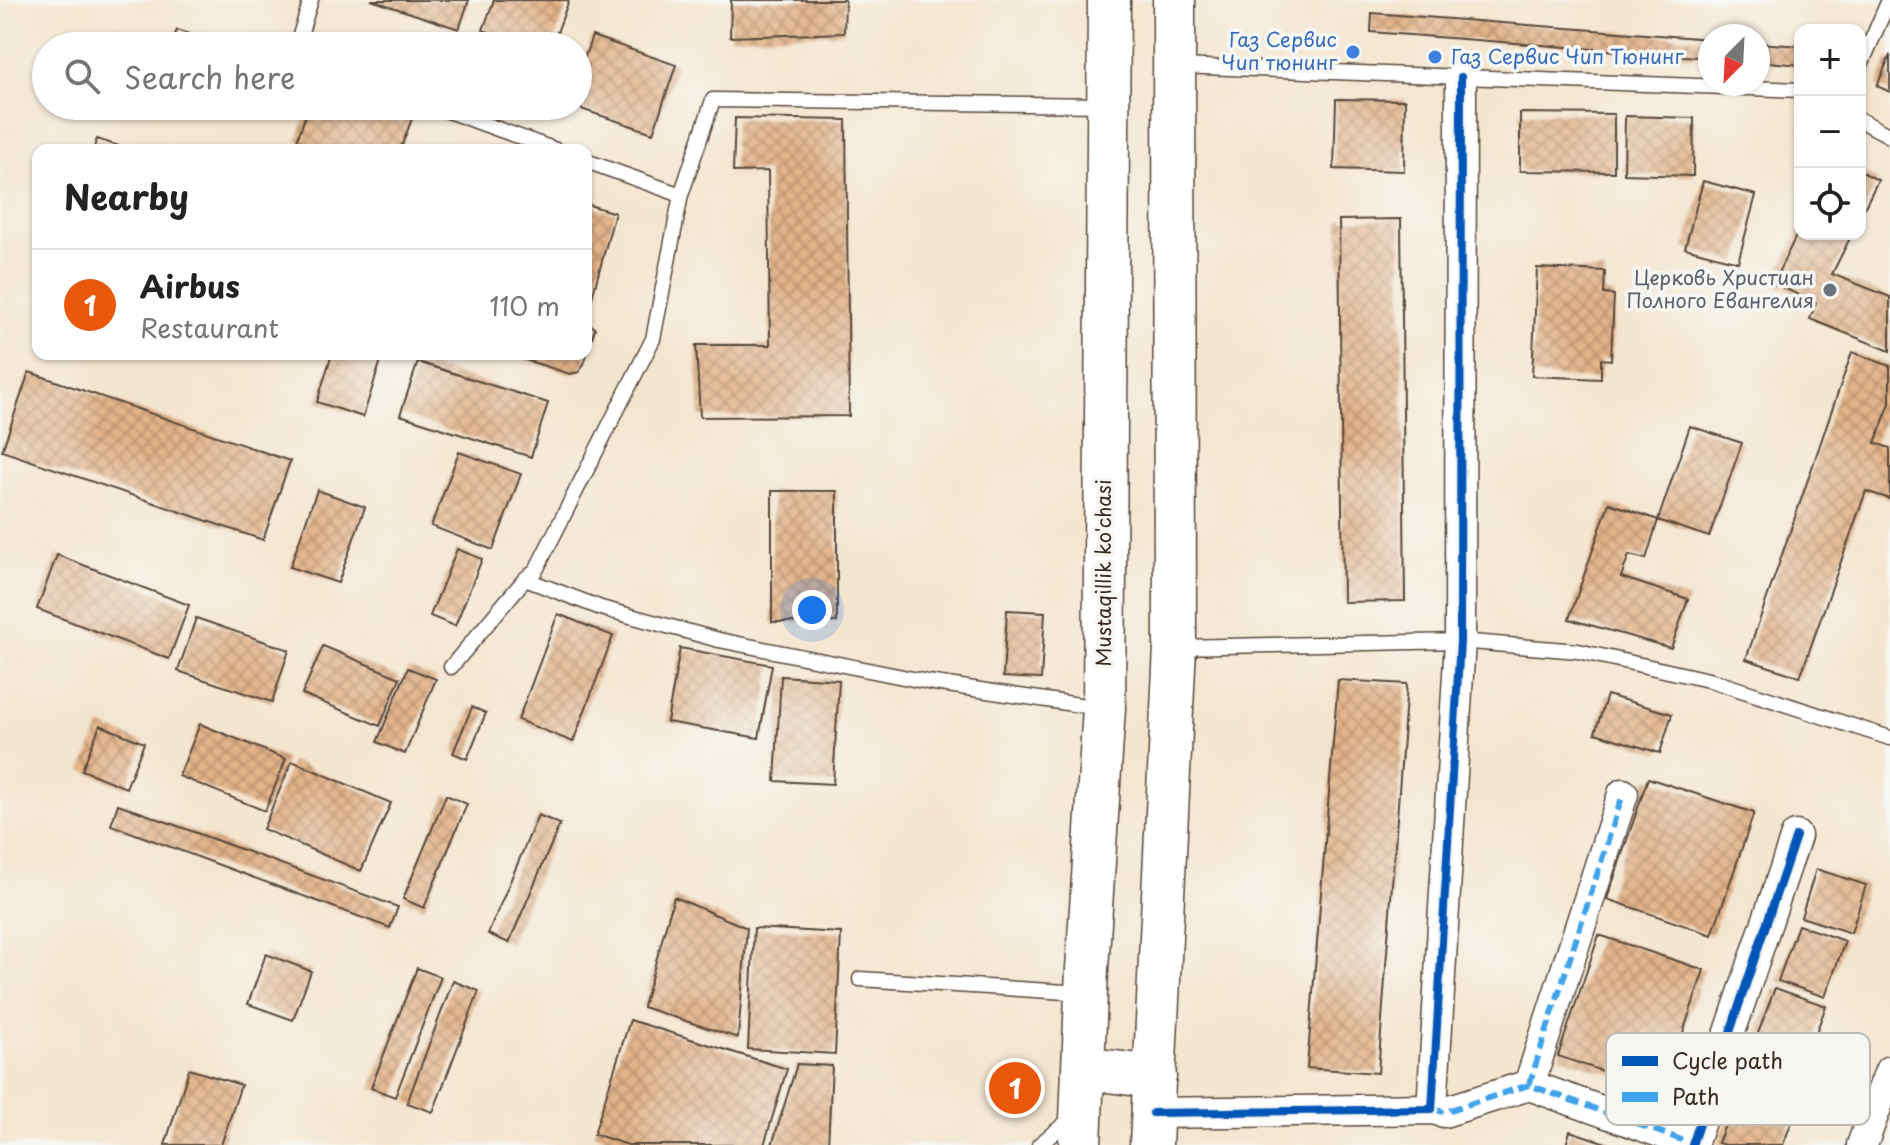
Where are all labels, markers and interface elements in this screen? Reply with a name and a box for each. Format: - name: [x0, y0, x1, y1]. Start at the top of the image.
- place label: Газ Сервис Чип тюнинг: [1221, 24, 1338, 77]
- north arrow: [1698, 24, 1770, 96]
- map controls: [1794, 24, 1866, 240]
- button: +: [1794, 24, 1866, 96]
- search box: [32, 32, 592, 120]
- place label: Газ Сервис Чип Тюнинг: [1451, 41, 1684, 71]
- marker: Газ Сервис Чип тюнинг: [1344, 43, 1362, 61]
- marker: Газ Сервис Чип Тюнинг: [1426, 48, 1444, 66]
- icon: search: [60, 54, 104, 98]
- text: Search here: [124, 54, 296, 99]
- button: −: [1794, 96, 1866, 168]
- button: locate: [1794, 168, 1866, 240]
- text: Nearby: [64, 170, 189, 222]
- place label: Церковь Христиан Полного Евангелия: [1626, 262, 1814, 315]
- text: Airbus: [140, 263, 240, 308]
- marker: Церковь Христиан Полного Евангелия: [1821, 281, 1839, 299]
- text: 1: [84, 286, 96, 325]
- text: 110 m: [489, 286, 560, 325]
- text: Restaurant: [140, 308, 279, 347]
- street label: Mustaqillik ko'chasi: [1088, 479, 1118, 667]
- your location: [792, 590, 832, 630]
- legend: [1606, 1033, 1870, 1125]
- text: Cycle path: [1672, 1043, 1783, 1076]
- pin: 1: [989, 1058, 1041, 1118]
- text: Path: [1672, 1079, 1720, 1112]

